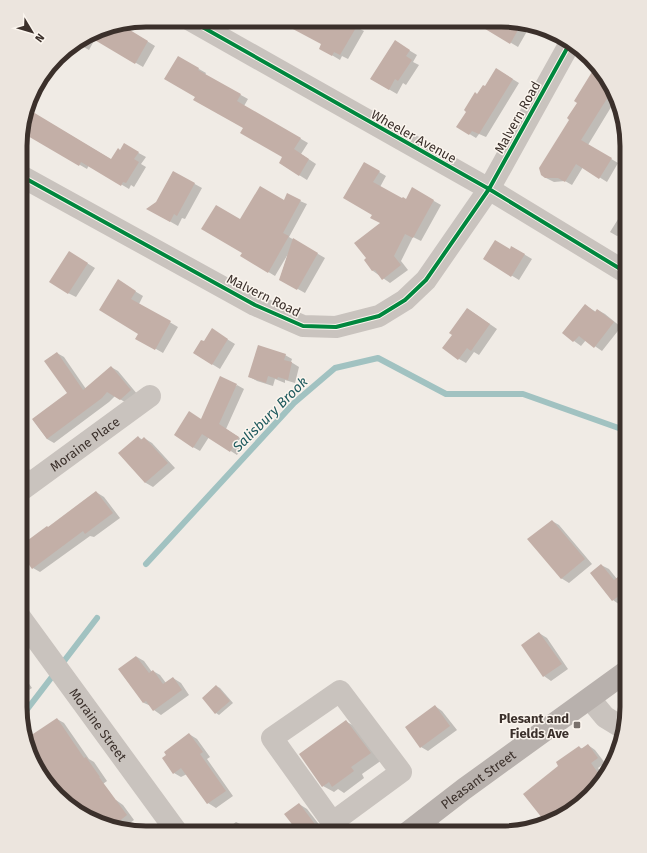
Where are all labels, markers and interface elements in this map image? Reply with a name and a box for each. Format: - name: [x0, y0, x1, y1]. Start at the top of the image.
- north arrow: [12, 12, 52, 52]
- text: N: [32, 31, 47, 45]
- street label: Malvern Road: [491, 79, 543, 156]
- street label: Wheeler Avenue: [369, 107, 459, 166]
- street label: Malvern Road: [224, 271, 303, 320]
- water label: Salisbury Brook: [229, 373, 312, 456]
- street label: Moraine Place: [47, 414, 123, 475]
- street label: Moraine Street: [66, 685, 130, 764]
- place label: Plesant and Fields Ave: [499, 711, 569, 741]
- marker: Plesant and Fields Ave: [572, 720, 582, 730]
- street label: Pleasant Street: [438, 747, 519, 812]

